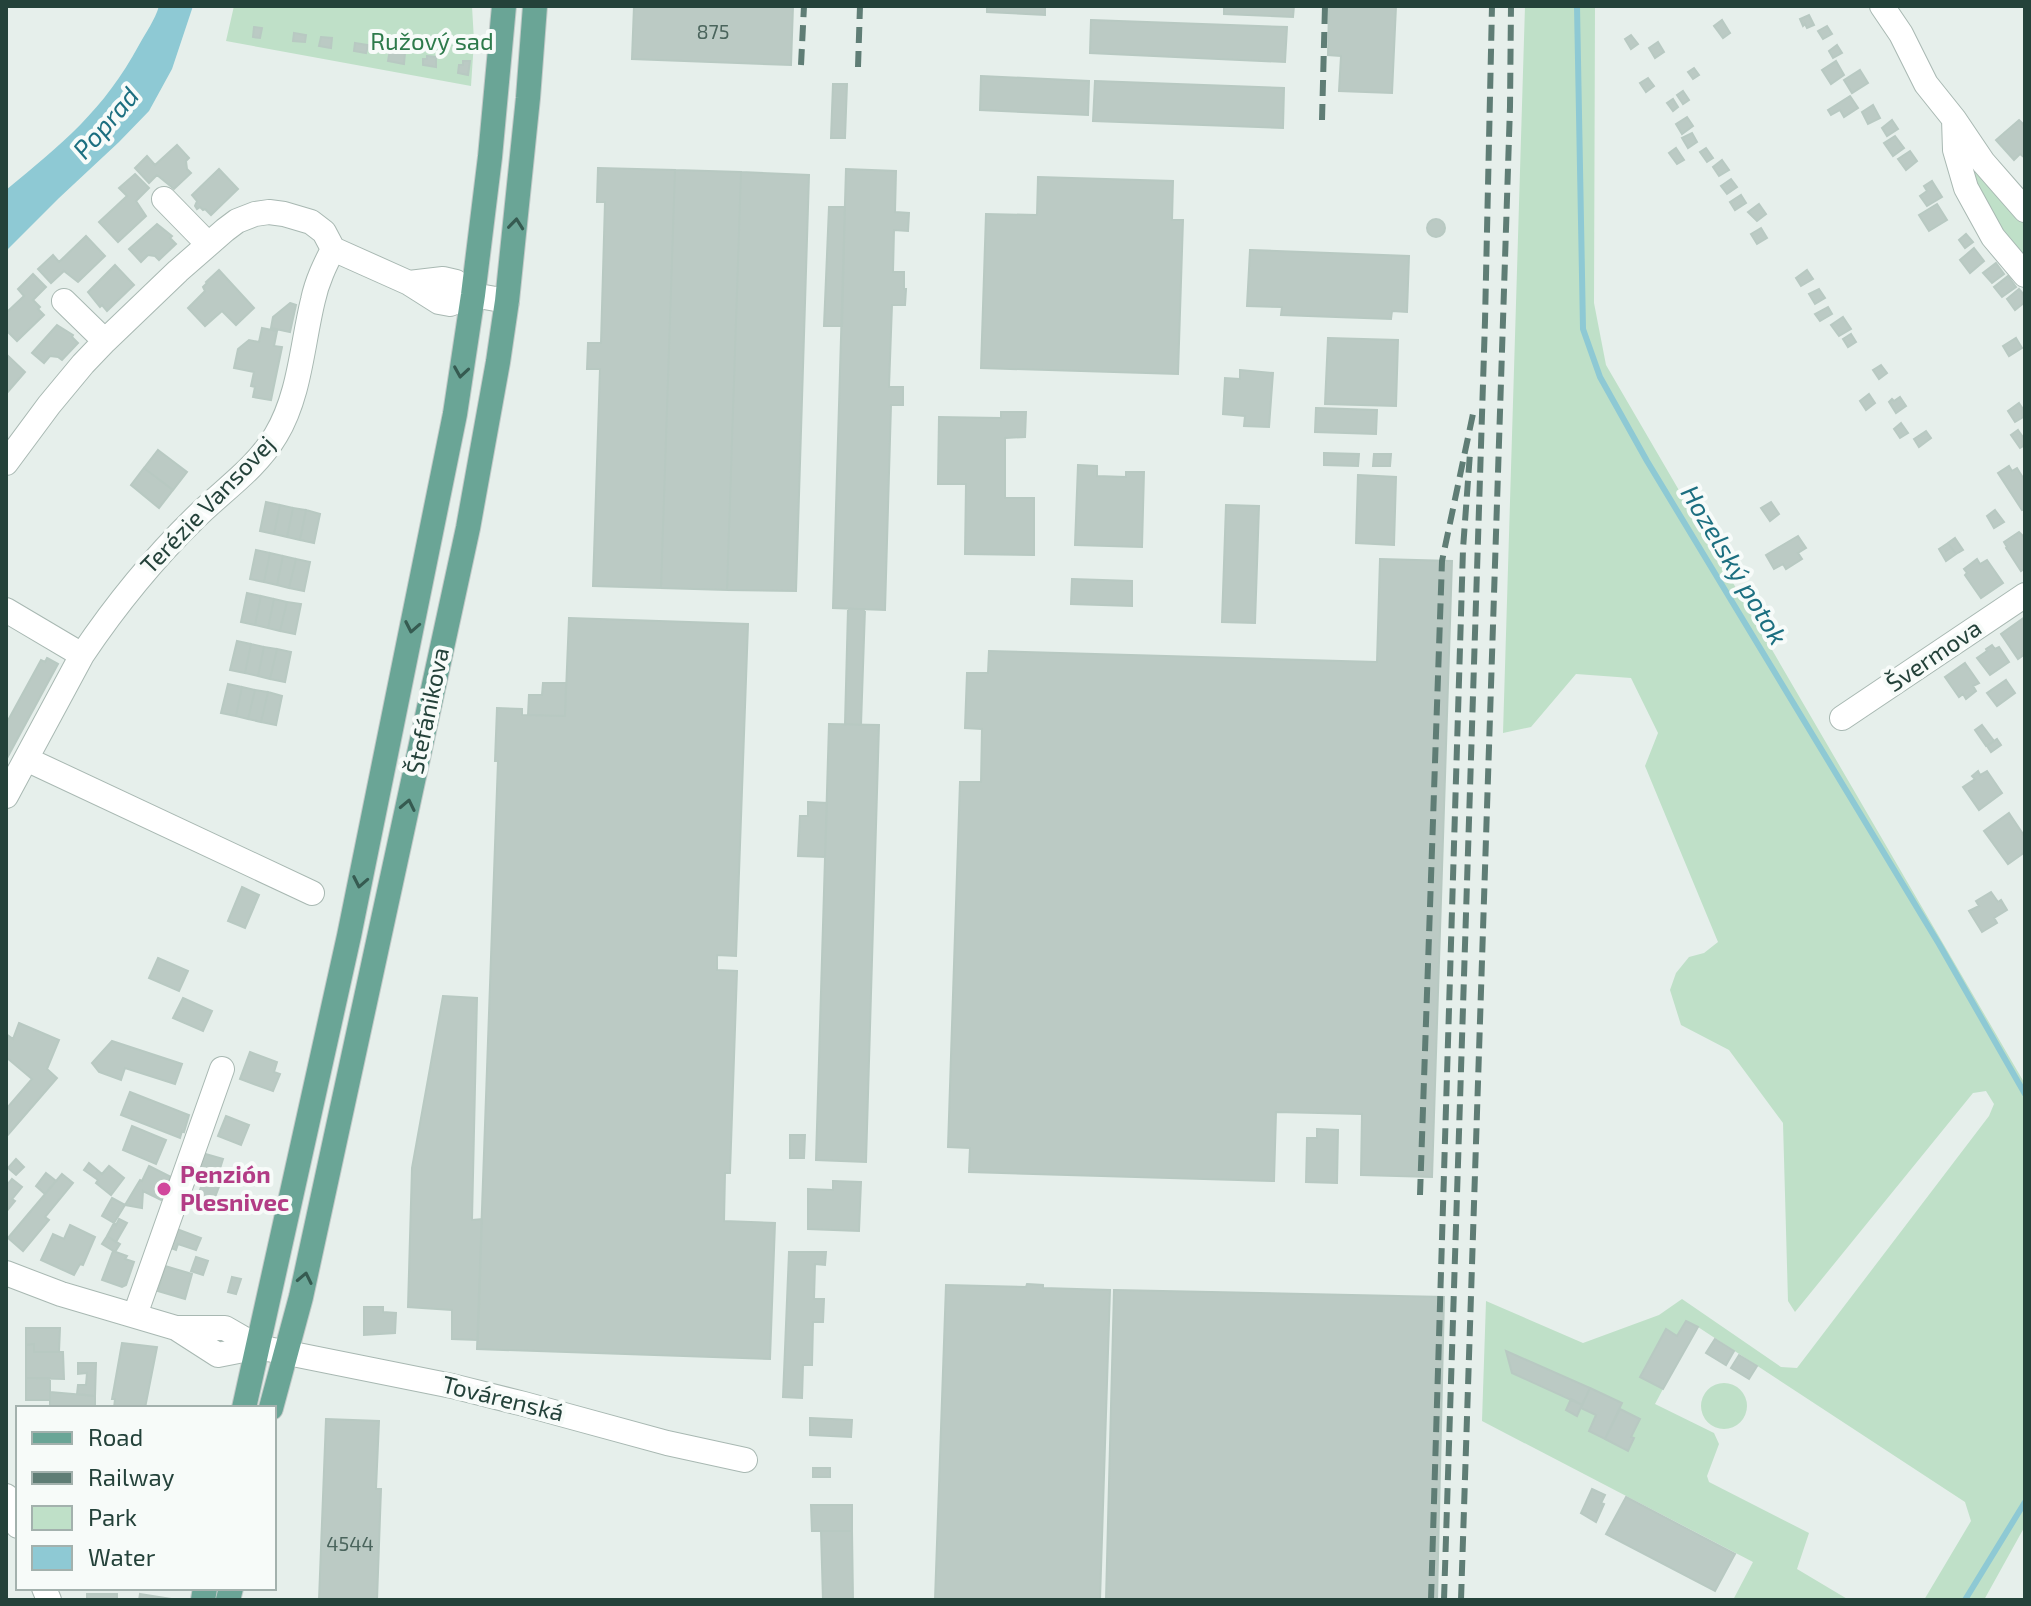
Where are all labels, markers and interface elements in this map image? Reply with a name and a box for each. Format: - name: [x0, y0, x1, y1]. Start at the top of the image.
- house number: 875: [696, 19, 730, 43]
- park label: Ružový sad: [370, 26, 494, 55]
- water label: Poprad: [65, 80, 144, 164]
- one-way arrow: [507, 217, 524, 231]
- one-way arrow: [453, 365, 470, 379]
- street label: Terézie Vansovej: [134, 429, 280, 579]
- water label: Hozelský potok: [1675, 479, 1795, 650]
- street label: Švermova: [1880, 612, 1986, 697]
- one-way arrow: [404, 620, 421, 634]
- street label: Štefánikova: [399, 645, 454, 777]
- one-way arrow: [399, 799, 416, 813]
- one-way arrow: [352, 875, 369, 888]
- place label: Penzión Plesnivec: [180, 1159, 289, 1216]
- marker: Penzión Plesnivec: [155, 1180, 173, 1198]
- one-way arrow: [296, 1272, 313, 1285]
- street label: Továrenská: [440, 1368, 567, 1427]
- legend: [16, 1406, 276, 1590]
- text: Road: [88, 1422, 143, 1451]
- text: Railway: [88, 1462, 175, 1491]
- text: Park: [88, 1502, 137, 1531]
- house number: 4544: [326, 1531, 374, 1555]
- text: Water: [88, 1542, 156, 1571]

